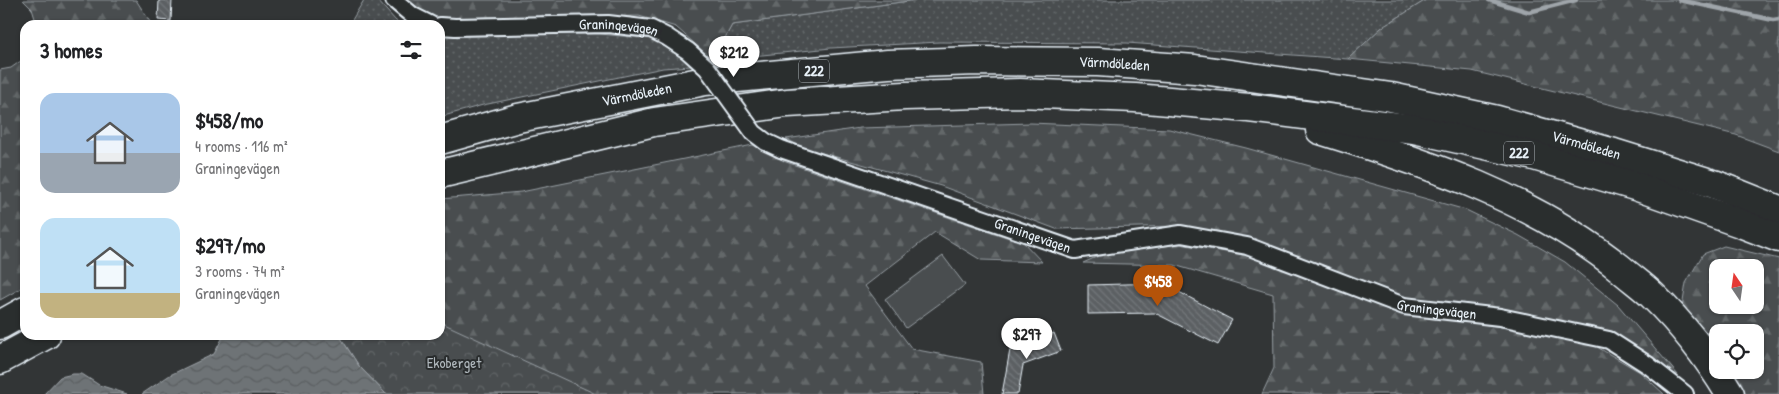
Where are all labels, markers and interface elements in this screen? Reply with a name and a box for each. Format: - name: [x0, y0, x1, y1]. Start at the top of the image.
- street label: Graningevägen: [579, 13, 663, 41]
- text: 3 homes: [40, 36, 102, 65]
- icon: filters: [397, 36, 425, 64]
- pin: $212: [704, 36, 764, 78]
- text: $212: [720, 41, 748, 63]
- street label: Värmdöleden: [1079, 51, 1151, 76]
- road number: 222: [799, 59, 829, 82]
- street label: Värmdöleden: [600, 77, 674, 111]
- text: $458/mo: [195, 106, 263, 135]
- icon: home: [80, 113, 140, 173]
- street label: Värmdöleden: [1549, 125, 1624, 165]
- text: 4 rooms · 116 m²: [195, 135, 288, 157]
- road number: 222: [1504, 142, 1534, 164]
- text: Graningevägen: [195, 157, 280, 179]
- street label: Graningevägen: [992, 212, 1074, 258]
- text: $297/mo: [195, 231, 265, 260]
- icon: home: [80, 238, 140, 298]
- north arrow: [1709, 259, 1764, 314]
- map controls: [1709, 259, 1764, 379]
- text: 3 rooms · 74 m²: [195, 260, 285, 282]
- pin: $458: [1128, 264, 1188, 307]
- text: $458: [1144, 270, 1172, 292]
- text: Graningevägen: [195, 282, 280, 304]
- street label: Graningevägen: [1394, 293, 1478, 324]
- pin: $297: [997, 318, 1057, 360]
- text: $297: [1012, 323, 1042, 345]
- button: locate: [1709, 324, 1764, 379]
- park label: Ekoberget: [427, 352, 482, 373]

